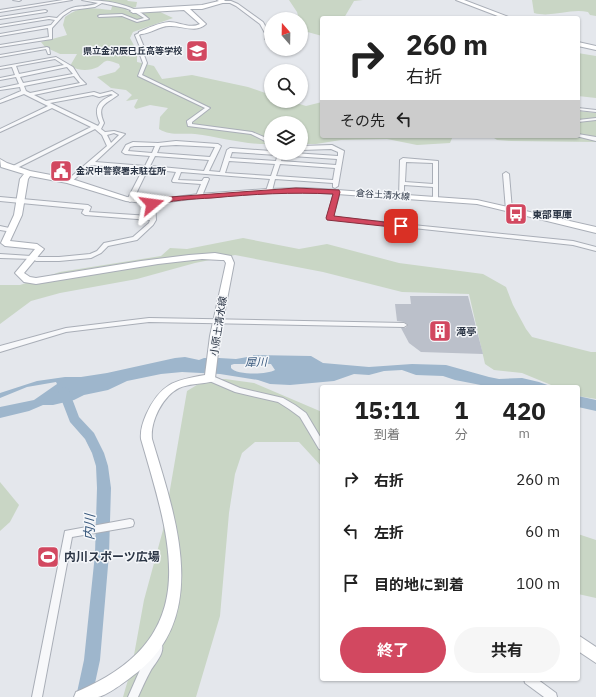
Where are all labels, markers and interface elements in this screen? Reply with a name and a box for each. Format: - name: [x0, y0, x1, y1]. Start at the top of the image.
- north arrow: [264, 12, 308, 56]
- map controls: [264, 12, 308, 160]
- text: 260 m: [406, 26, 488, 63]
- icon: right: [340, 32, 392, 84]
- school or university icon: 県立金沢辰巳丘高等学校: [184, 38, 210, 64]
- place label: 県立金沢辰巳丘高等学校: [83, 45, 183, 56]
- button: search: [264, 64, 308, 108]
- text: 右折: [406, 65, 442, 88]
- icon: left: [393, 108, 415, 130]
- text: その先: [340, 111, 385, 130]
- button: layers: [264, 116, 308, 160]
- public building icon: 金沢中警察署末駐在所: [48, 158, 74, 184]
- place label: 金沢中警察署末駐在所: [76, 165, 166, 176]
- position arrow: [131, 183, 173, 225]
- street label: 倉谷土清水線: [356, 187, 411, 202]
- bus stop icon: 東部車庫: [503, 201, 529, 227]
- place label: 東部車庫: [532, 208, 572, 221]
- pin: [384, 209, 418, 243]
- icon: arrive: [390, 215, 412, 237]
- street label: 小原土清水線: [207, 295, 230, 357]
- building icon: 滝亭: [427, 318, 453, 344]
- place label: 滝亭: [456, 325, 476, 338]
- water label: 犀川: [245, 355, 268, 369]
- text: 15:11: [354, 394, 420, 426]
- text: 1: [454, 394, 468, 426]
- text: 420: [503, 395, 546, 427]
- text: m: [518, 425, 530, 442]
- text: 到着: [374, 426, 400, 443]
- text: 分: [455, 426, 468, 443]
- icon: right: [340, 468, 362, 490]
- text: 260 m: [516, 470, 560, 489]
- text: 右折: [374, 471, 404, 490]
- water label: 内川: [81, 512, 99, 540]
- icon: left: [340, 520, 362, 542]
- text: 60 m: [525, 522, 560, 541]
- text: 左折: [374, 523, 404, 542]
- sports icon: 内川スポーツ広場: [35, 544, 61, 570]
- place label: 内川スポーツ広場: [64, 549, 160, 564]
- icon: arrive: [340, 572, 362, 594]
- text: 100 m: [516, 574, 560, 593]
- text: 目的地に到着: [374, 575, 464, 594]
- button: 終了: [340, 627, 446, 673]
- button: 共有: [454, 627, 560, 673]

